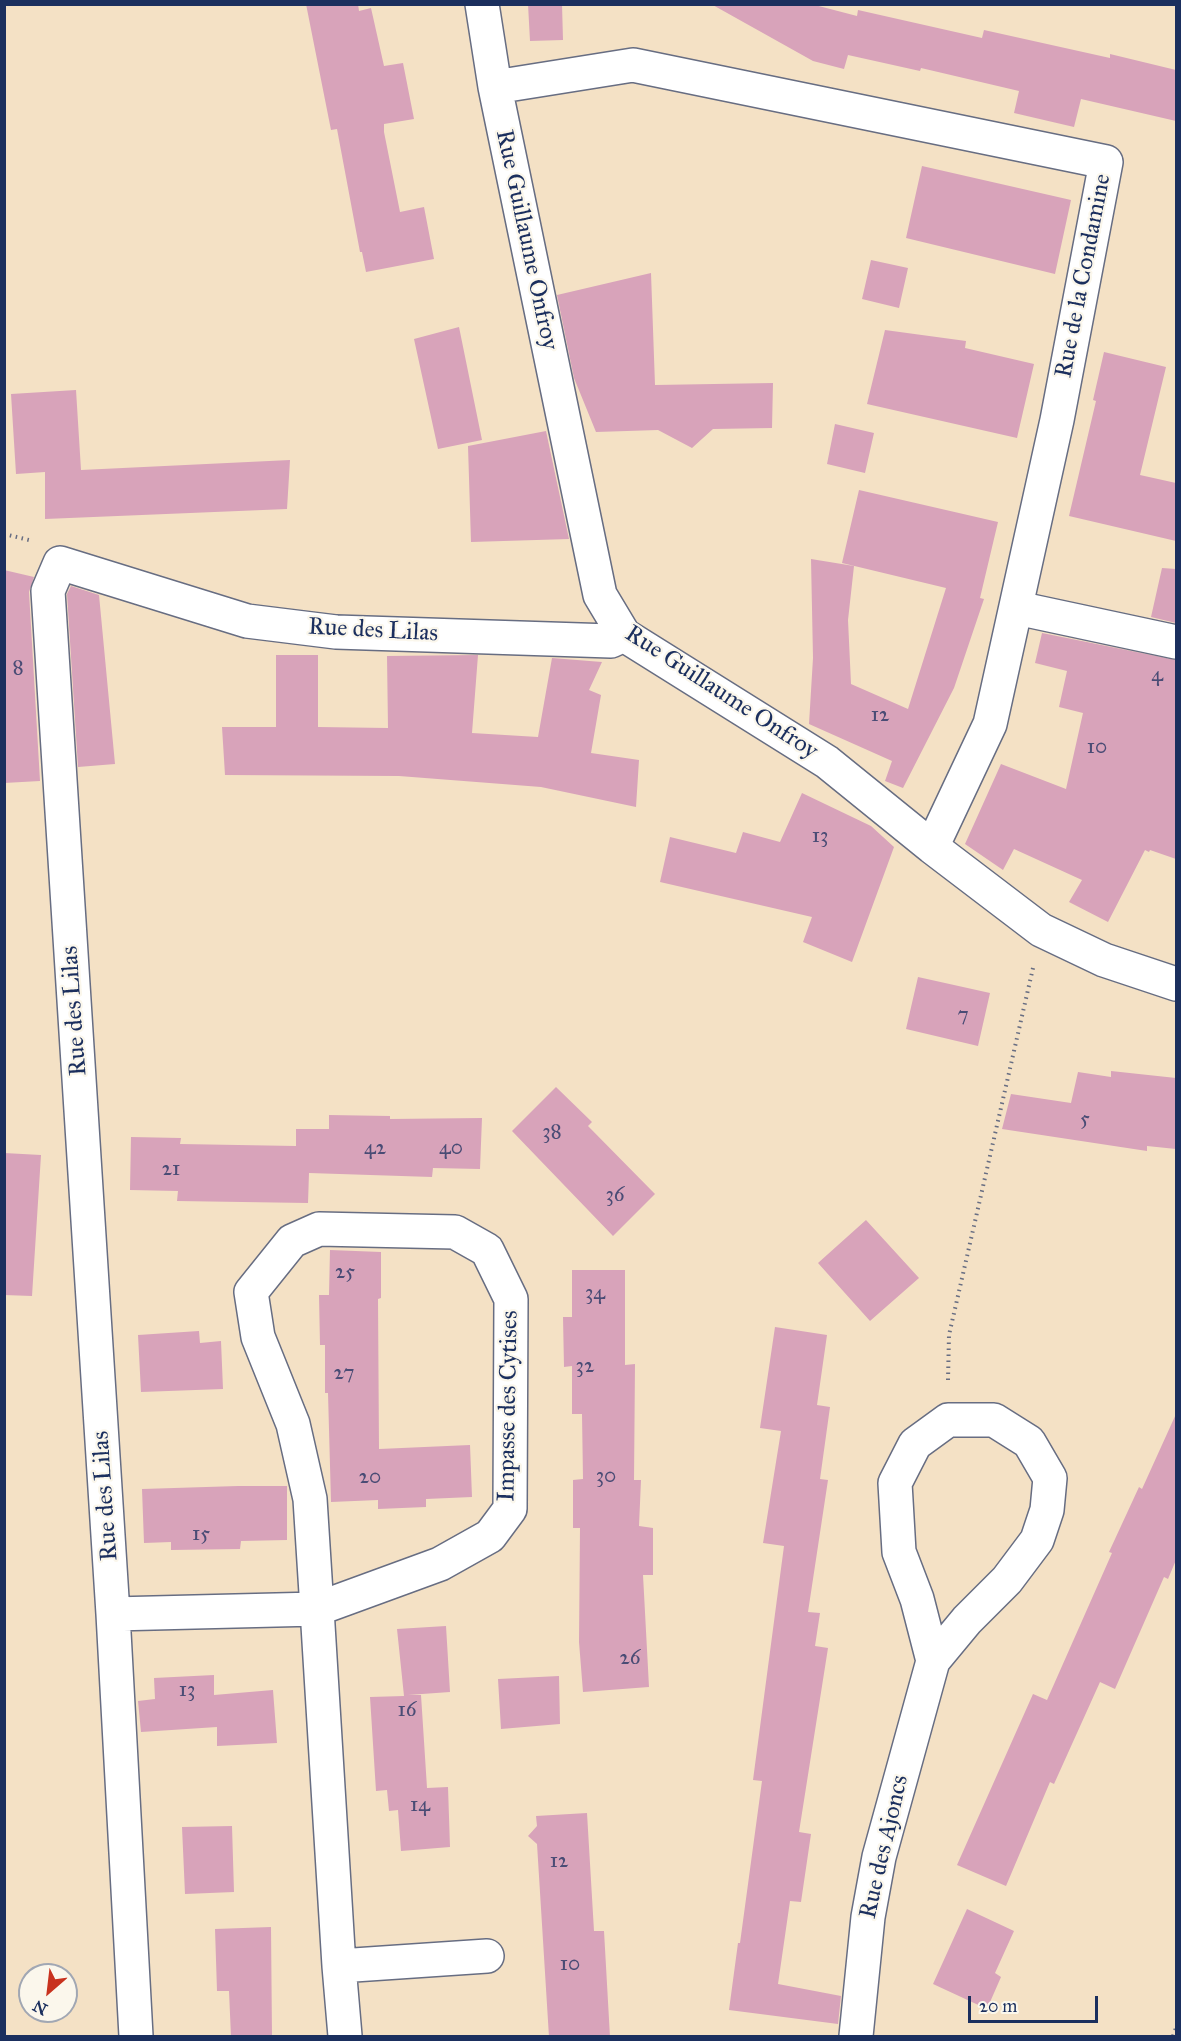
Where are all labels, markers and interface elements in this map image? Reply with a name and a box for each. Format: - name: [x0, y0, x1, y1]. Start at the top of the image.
- street label: Rue Guillaume Onfroy: [489, 127, 563, 353]
- street label: Rue de la Condamine: [1050, 172, 1118, 380]
- street label: Rue des Lilas: [307, 613, 439, 649]
- street label: Rue Guillaume Onfroy: [619, 620, 823, 766]
- house number: 8: [12, 656, 24, 682]
- house number: 4: [1151, 663, 1163, 689]
- house number: 12: [871, 703, 889, 729]
- house number: 10: [1087, 735, 1107, 761]
- house number: 13: [812, 824, 828, 850]
- street label: Rue des Lilas: [56, 945, 94, 1077]
- house number: 7: [957, 1003, 969, 1029]
- house number: 5: [1080, 1107, 1090, 1133]
- house number: 38: [542, 1120, 562, 1146]
- house number: 42: [364, 1136, 386, 1162]
- house number: 40: [439, 1136, 463, 1162]
- house number: 21: [162, 1157, 180, 1183]
- house number: 36: [605, 1183, 625, 1209]
- house number: 25: [335, 1260, 355, 1286]
- house number: 34: [585, 1281, 605, 1307]
- street label: Impasse des Cytises: [493, 1310, 525, 1502]
- house number: 32: [576, 1354, 594, 1380]
- house number: 27: [334, 1361, 354, 1387]
- street label: Rue des Lilas: [87, 1430, 125, 1562]
- house number: 30: [596, 1464, 616, 1490]
- house number: 20: [359, 1465, 381, 1491]
- house number: 15: [192, 1522, 210, 1548]
- house number: 26: [619, 1646, 641, 1672]
- house number: 13: [179, 1678, 195, 1704]
- house number: 16: [397, 1698, 417, 1724]
- street label: Rue des Ajoncs: [854, 1772, 916, 1922]
- house number: 14: [410, 1793, 430, 1819]
- house number: 12: [550, 1849, 568, 1875]
- house number: 10: [560, 1952, 580, 1978]
- north arrow: [18, 1963, 78, 2023]
- scale bar: [971, 1984, 1102, 2022]
- text: 20 m: [979, 1995, 1017, 2017]
- text: N: [30, 1996, 51, 2019]

